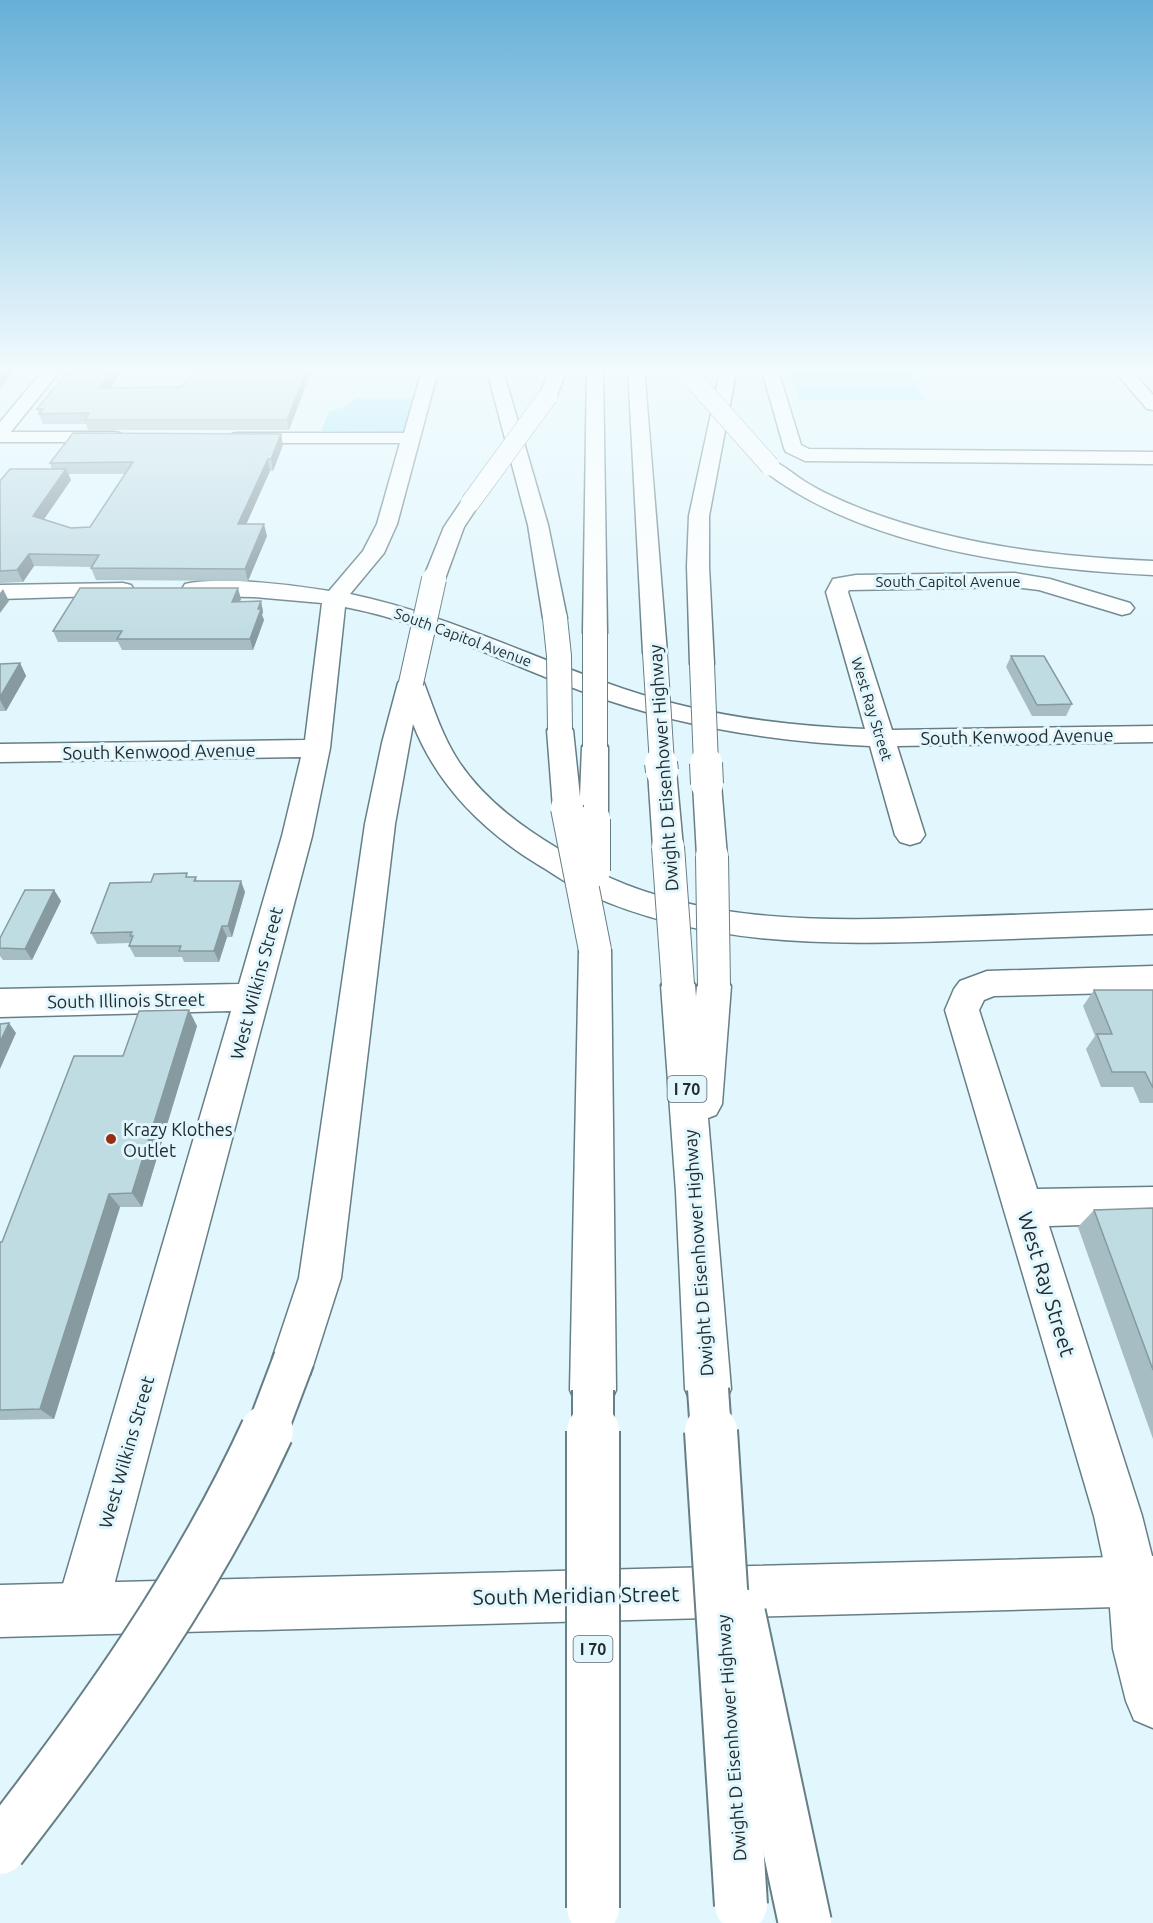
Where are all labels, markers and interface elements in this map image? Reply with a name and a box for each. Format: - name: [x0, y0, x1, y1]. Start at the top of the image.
- street label: South Capitol Avenue: [876, 573, 1020, 590]
- street label: South Capitol Avenue: [392, 604, 534, 670]
- street label: Dwight D Eisenhower Highway: [644, 644, 682, 892]
- street label: West Ray Street: [848, 655, 896, 763]
- street label: South Kenwood Avenue: [920, 724, 1114, 748]
- street label: South Kenwood Avenue: [62, 739, 256, 763]
- street label: West Wilkins Street: [226, 904, 286, 1062]
- street label: South Illinois Street: [47, 989, 205, 1011]
- road number: I 70: [668, 1076, 706, 1102]
- place label: Krazy Klothes Outlet: [123, 1119, 233, 1160]
- street label: Dwight D Eisenhower Highway: [679, 1129, 717, 1377]
- marker: Krazy Klothes Outlet: [104, 1132, 118, 1146]
- street label: West Ray Street: [1014, 1209, 1080, 1359]
- street label: West Wilkins Street: [95, 1374, 157, 1530]
- street label: South Meridian Street: [472, 1581, 680, 1609]
- street label: Dwight D Eisenhower Highway: [712, 1614, 750, 1862]
- road number: I 70: [574, 1636, 612, 1662]

